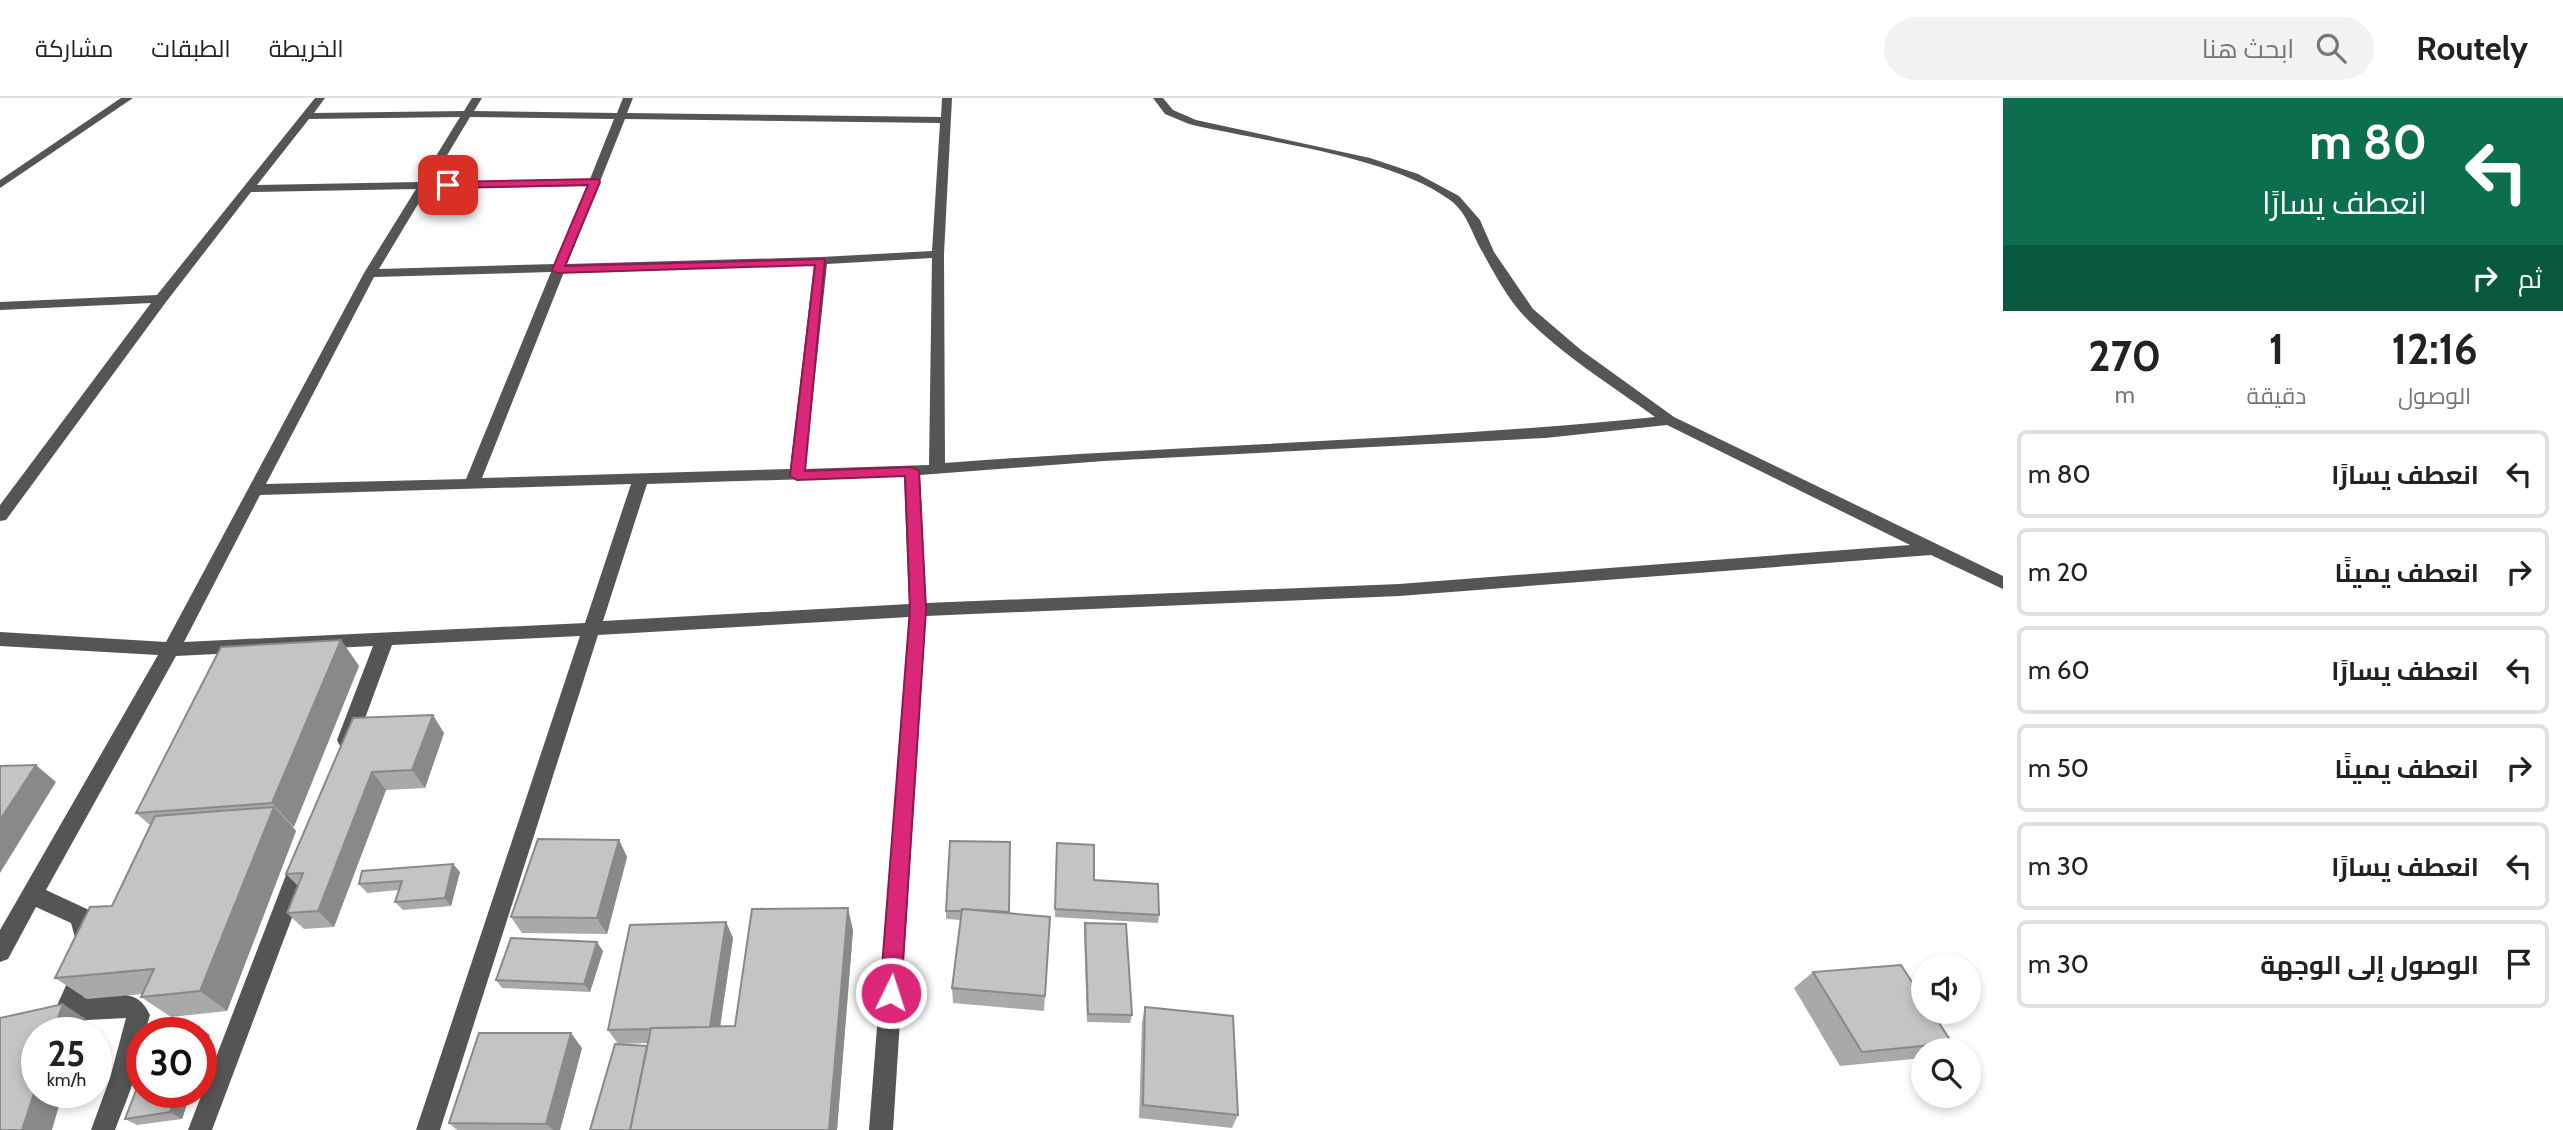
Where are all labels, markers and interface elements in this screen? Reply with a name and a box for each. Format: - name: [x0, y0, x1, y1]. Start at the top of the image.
- search box: [1884, 17, 2374, 80]
- text: Routely: [2416, 28, 2528, 68]
- icon: search: [2312, 29, 2350, 67]
- text: ابحث هنا: [2202, 33, 2294, 65]
- text: مشاركة: [35, 34, 113, 63]
- text: الطبقات: [151, 34, 231, 63]
- text: الخريطة: [269, 34, 344, 63]
- text: 80 m: [2309, 112, 2427, 171]
- icon: left: [2451, 126, 2542, 217]
- pin: [418, 155, 478, 215]
- icon: arrive: [429, 166, 467, 204]
- text: انعطف يسارًا: [2262, 183, 2427, 222]
- icon: right: [2466, 259, 2504, 297]
- text: ثم: [2518, 263, 2542, 295]
- text: 1: [2269, 323, 2284, 375]
- text: 12:16: [2392, 323, 2478, 375]
- text: 270: [2088, 330, 2161, 382]
- text: m: [2115, 381, 2135, 409]
- text: دقيقة: [2246, 382, 2306, 410]
- text: الوصول: [2398, 382, 2471, 410]
- icon: left: [2500, 455, 2538, 493]
- text: 80 m: [2028, 458, 2091, 490]
- text: انعطف يسارًا: [2331, 459, 2479, 491]
- icon: right: [2500, 553, 2538, 591]
- text: 20 m: [2028, 556, 2088, 588]
- text: انعطف يمينًا: [2335, 557, 2479, 589]
- icon: left: [2500, 651, 2538, 689]
- text: 60 m: [2028, 654, 2090, 686]
- text: انعطف يسارًا: [2331, 655, 2479, 687]
- icon: right: [2500, 749, 2538, 787]
- text: 50 m: [2028, 752, 2089, 784]
- text: انعطف يمينًا: [2335, 753, 2479, 785]
- icon: left: [2500, 847, 2538, 885]
- text: 30 m: [2028, 850, 2089, 882]
- text: انعطف يسارًا: [2331, 851, 2479, 883]
- icon: arrive: [2500, 945, 2538, 983]
- text: 30 m: [2028, 948, 2089, 980]
- text: الوصول إلى الوجهة: [2260, 949, 2479, 981]
- map controls: [1911, 954, 1981, 1108]
- button: sound: [1911, 954, 1981, 1024]
- position arrow: [854, 956, 928, 1030]
- speed limit sign: 30: [126, 1017, 217, 1108]
- text: 25: [48, 1032, 85, 1075]
- button: search: [1911, 1038, 1981, 1108]
- text: km/h: [47, 1069, 86, 1091]

